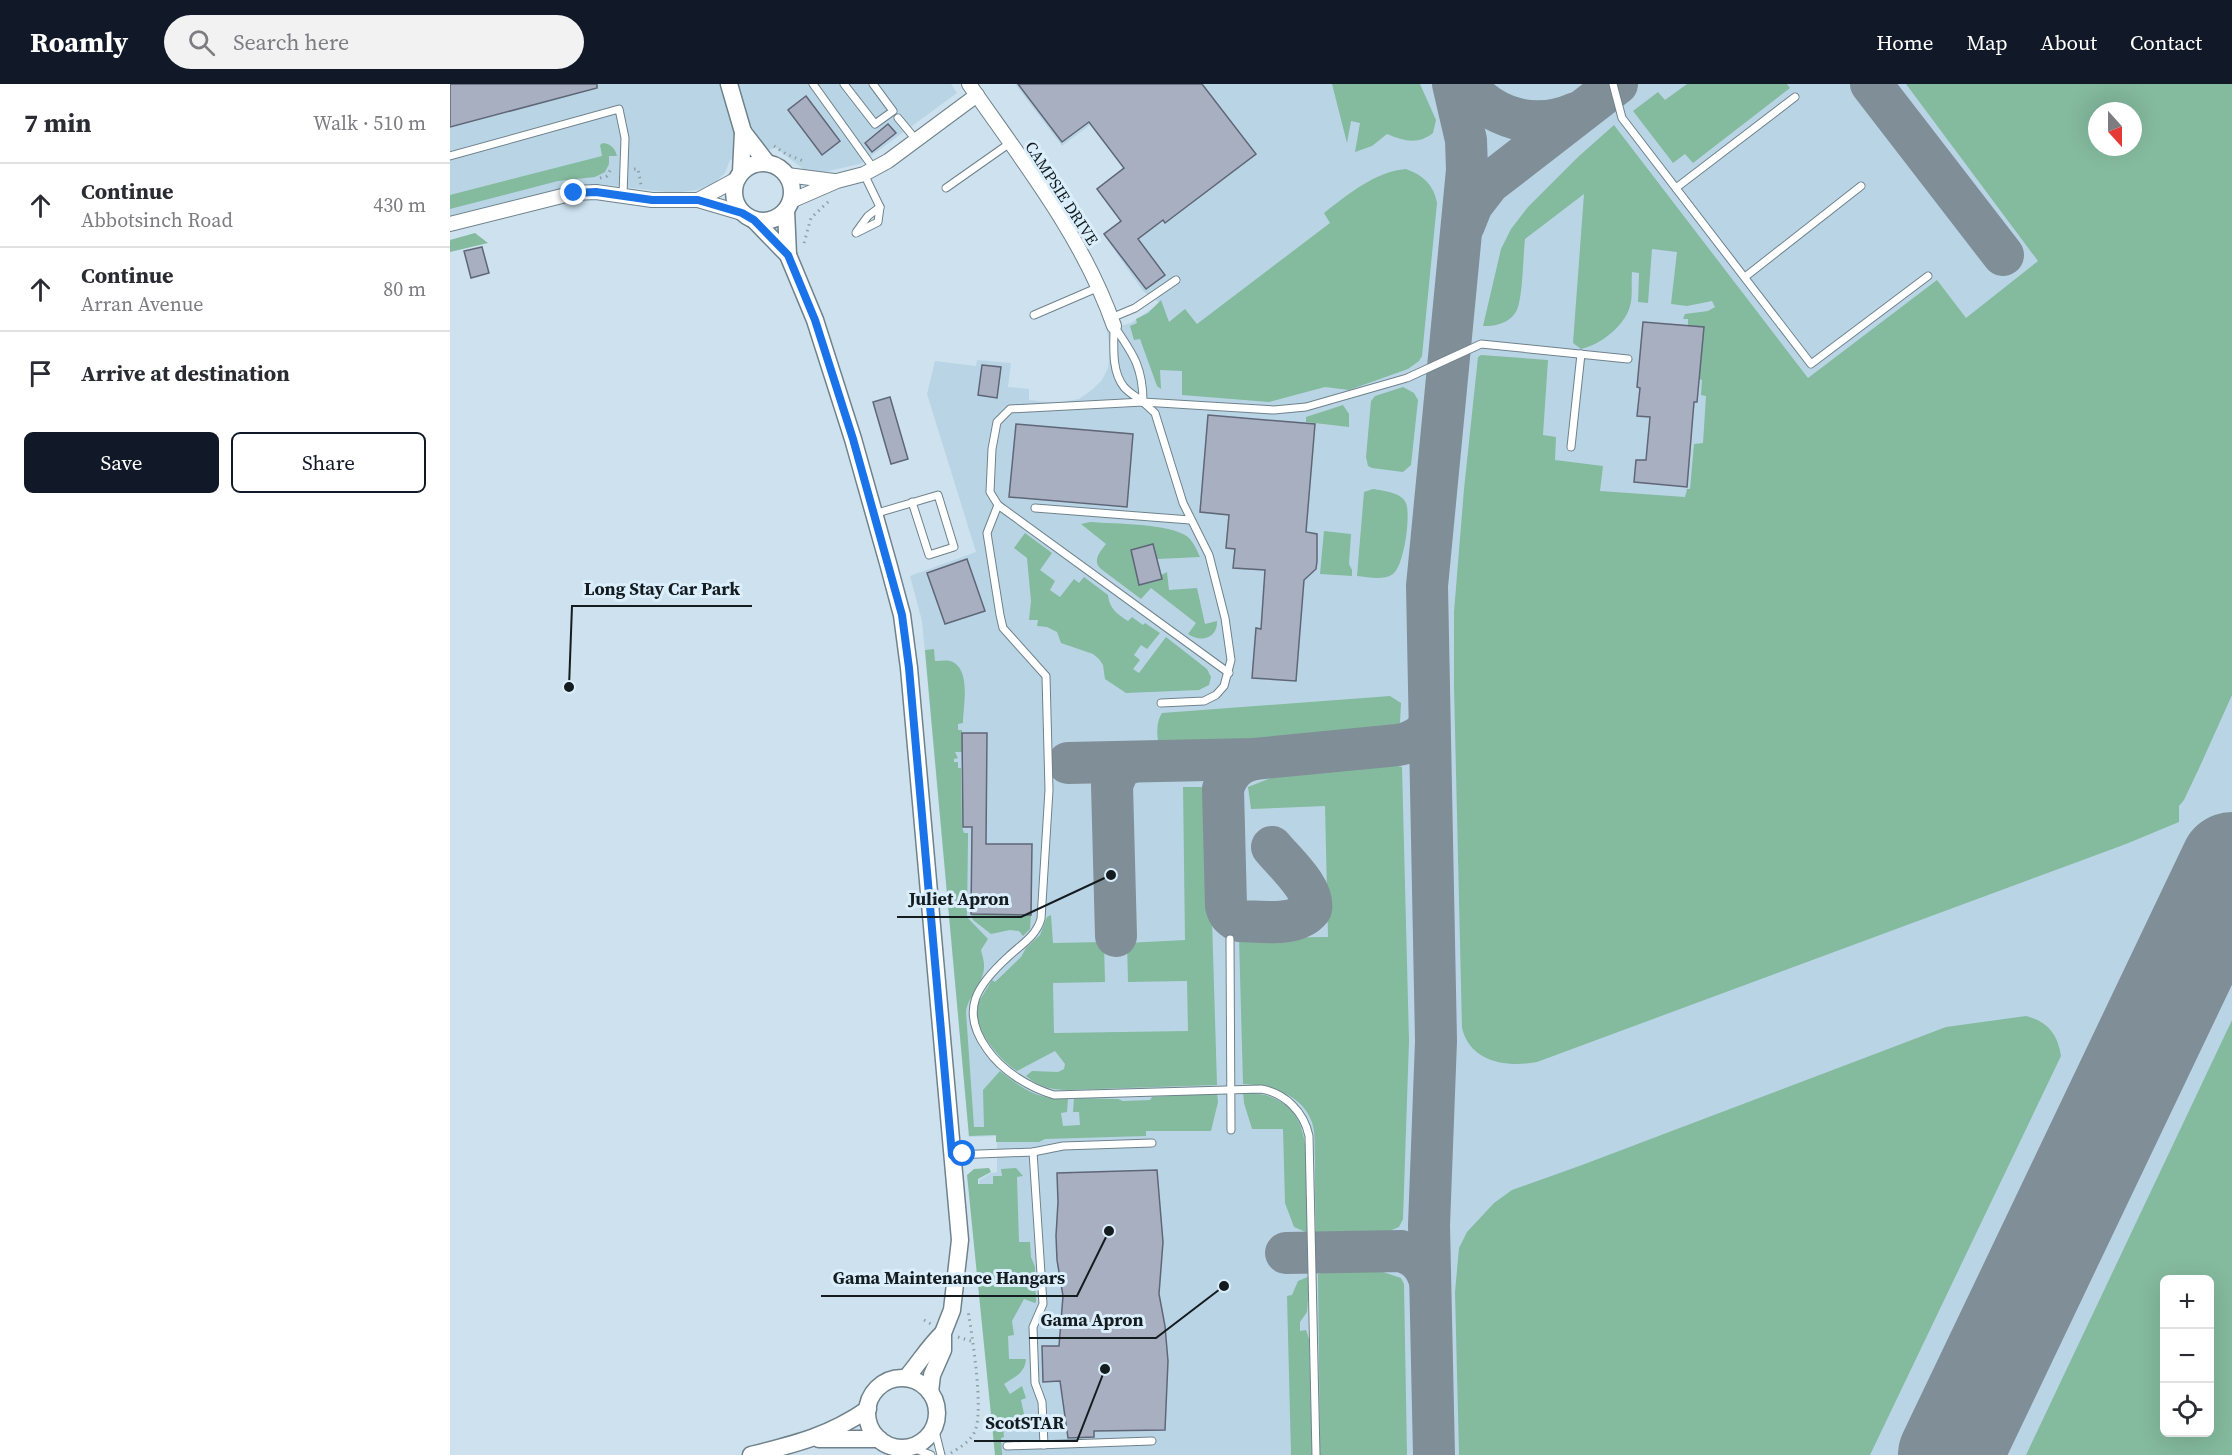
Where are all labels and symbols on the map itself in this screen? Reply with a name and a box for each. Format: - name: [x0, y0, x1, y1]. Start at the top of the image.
- north arrow: [2088, 102, 2142, 156]
- street label: CAMPSIE DRIVE: [1020, 137, 1104, 249]
- route end: [560, 179, 586, 205]
- callout: Long Stay Car Park: [572, 570, 752, 606]
- text: Long Stay Car Park: [584, 576, 740, 601]
- callout: Juliet Apron: [897, 881, 1021, 917]
- text: Juliet Apron: [908, 886, 1009, 911]
- route start: [949, 1140, 975, 1166]
- callout: Gama Maintenance Hangars: [821, 1260, 1077, 1296]
- text: Gama Maintenance Hangars: [833, 1265, 1065, 1290]
- callout: Gama Apron: [1029, 1302, 1156, 1338]
- text: Gama Apron: [1040, 1307, 1144, 1332]
- callout: ScotSTAR: [974, 1405, 1077, 1441]
- text: ScotSTAR: [985, 1410, 1065, 1435]

